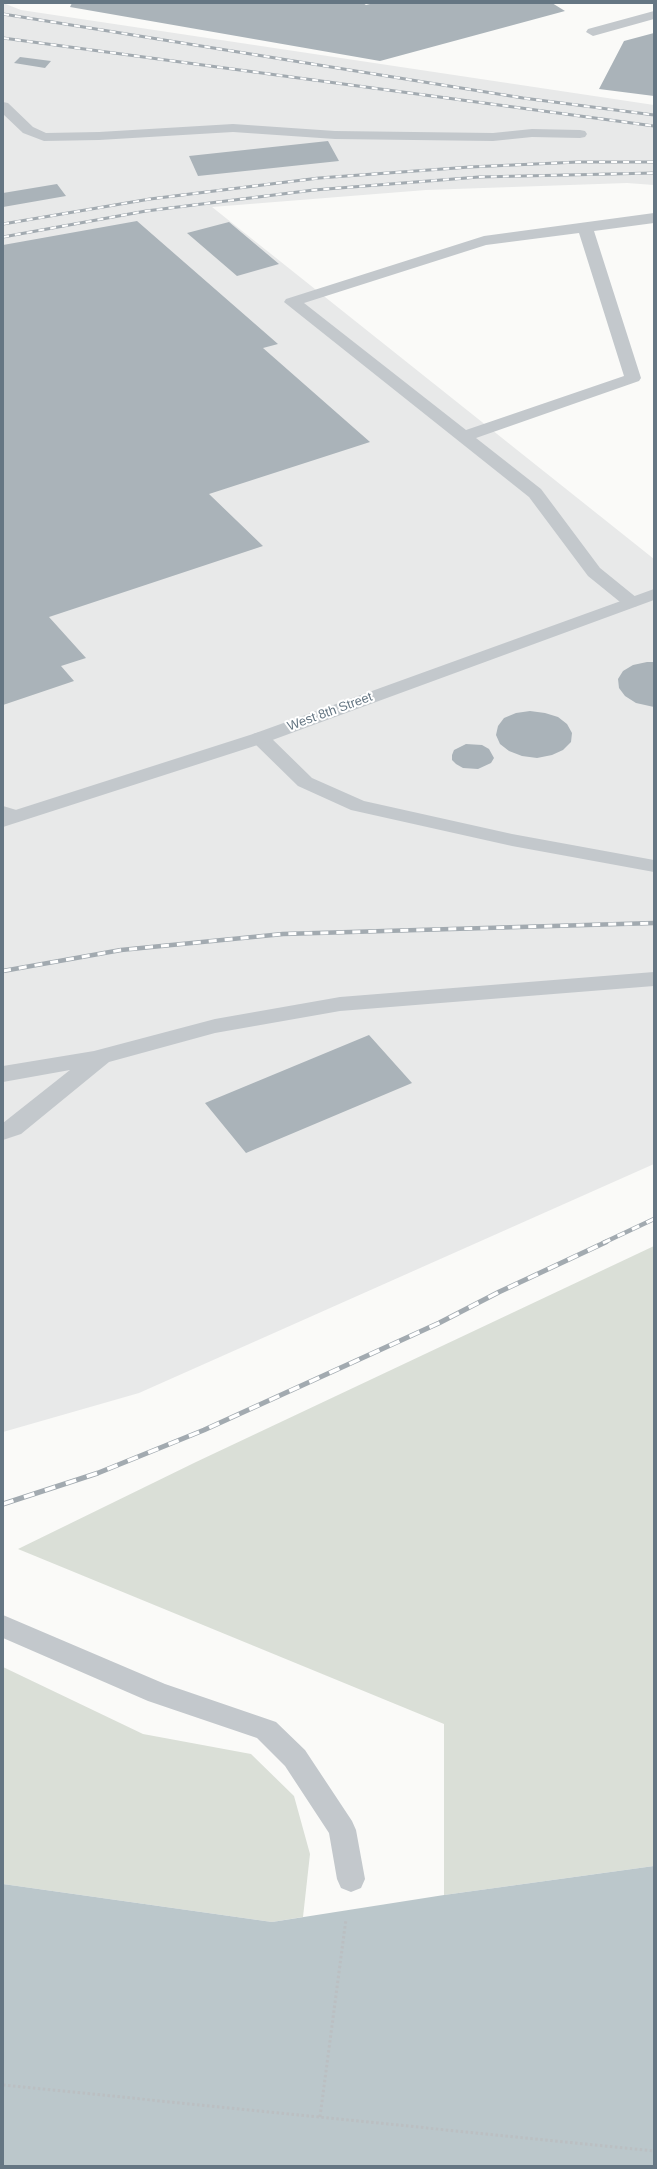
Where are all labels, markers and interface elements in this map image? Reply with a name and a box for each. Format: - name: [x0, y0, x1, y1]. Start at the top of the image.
- street label: West 8th Street: [285, 689, 375, 735]

